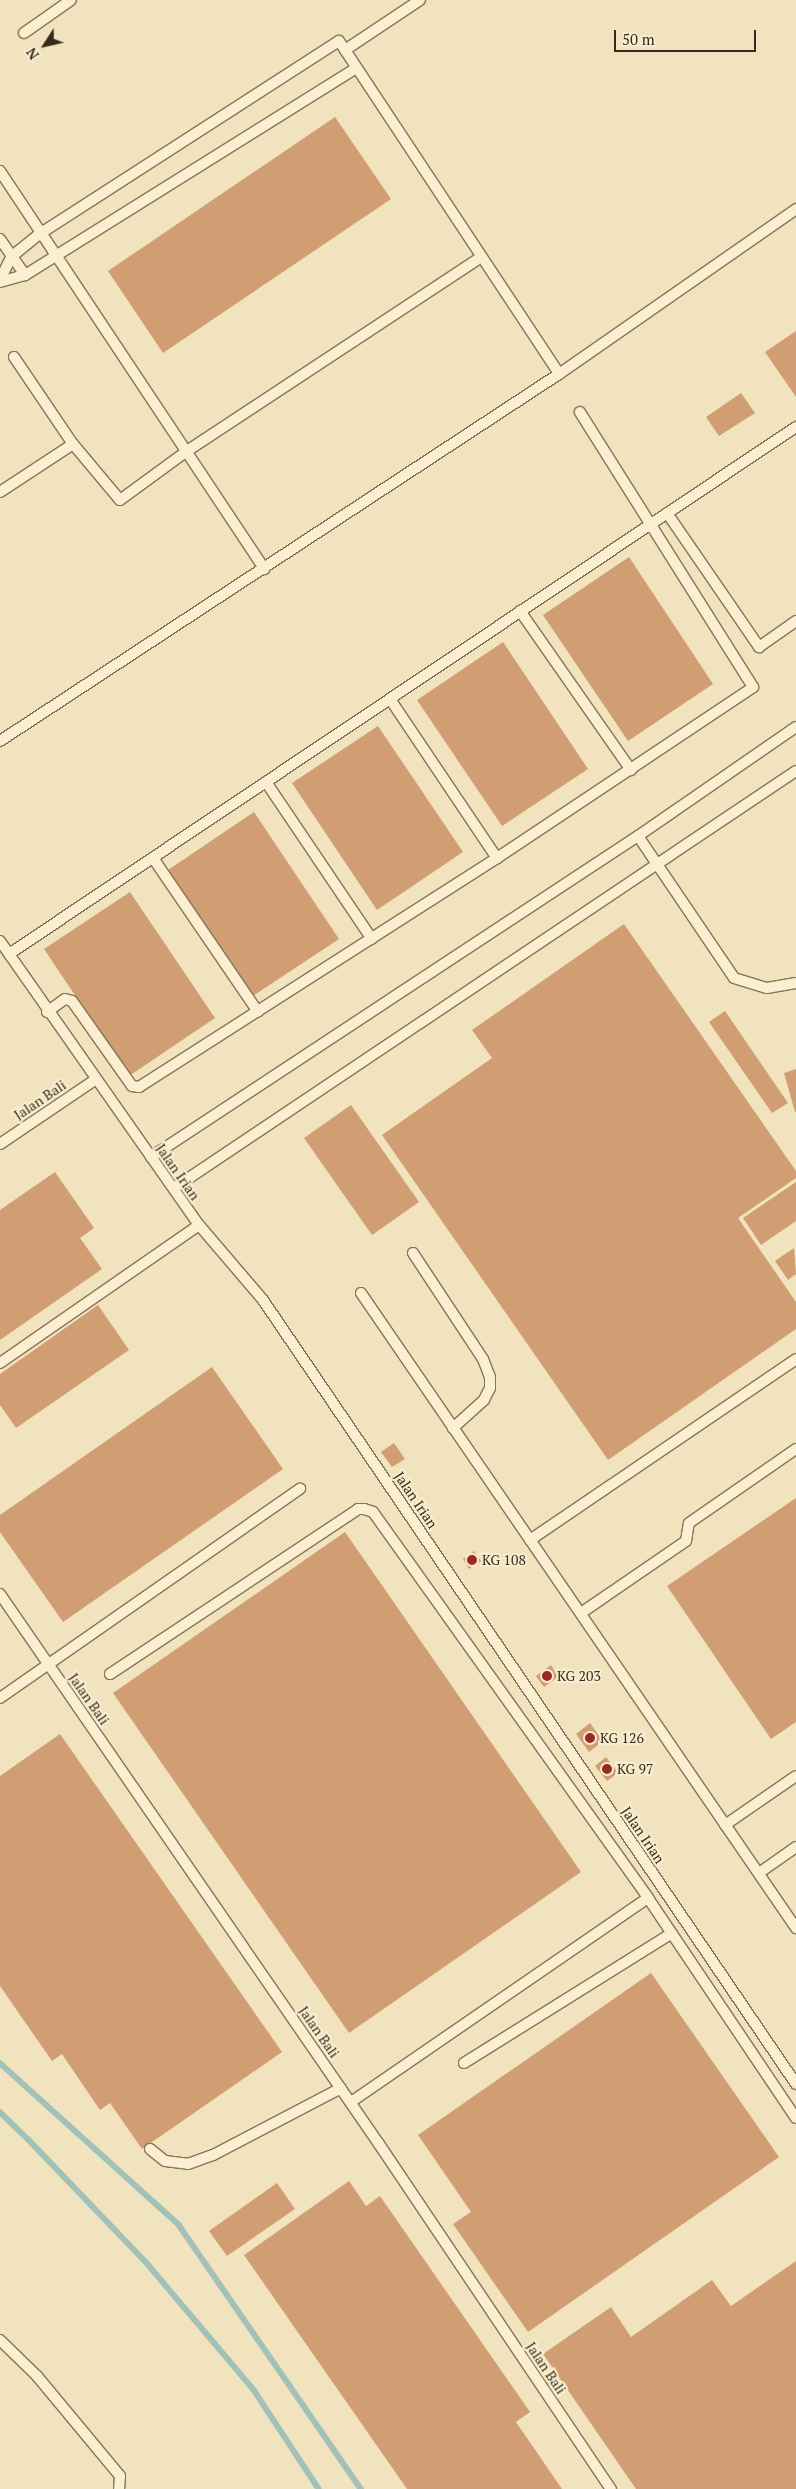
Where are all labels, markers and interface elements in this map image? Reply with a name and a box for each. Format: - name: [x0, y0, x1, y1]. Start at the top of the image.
- north arrow: [20, 20, 70, 70]
- scale bar: [616, 20, 758, 52]
- text: 50 m: [622, 29, 655, 49]
- text: N: [21, 44, 43, 64]
- street label: Jalan Bali: [11, 1077, 69, 1123]
- street label: Jalan Irian: [153, 1141, 203, 1203]
- street label: Jalan Irian: [391, 1468, 441, 1532]
- place label: KG 108: [482, 1552, 526, 1568]
- marker: KG 108: [466, 1554, 478, 1566]
- place label: KG 203: [557, 1668, 601, 1684]
- street label: Jalan Bali: [65, 1670, 113, 1728]
- marker: KG 203: [541, 1670, 553, 1682]
- place label: KG 126: [600, 1730, 644, 1746]
- marker: KG 126: [584, 1732, 596, 1744]
- place label: KG 97: [617, 1761, 654, 1777]
- marker: KG 97: [601, 1763, 613, 1775]
- street label: Jalan Irian: [618, 1803, 668, 1867]
- street label: Jalan Bali: [295, 2003, 343, 2061]
- street label: Jalan Bali: [523, 2339, 569, 2397]

